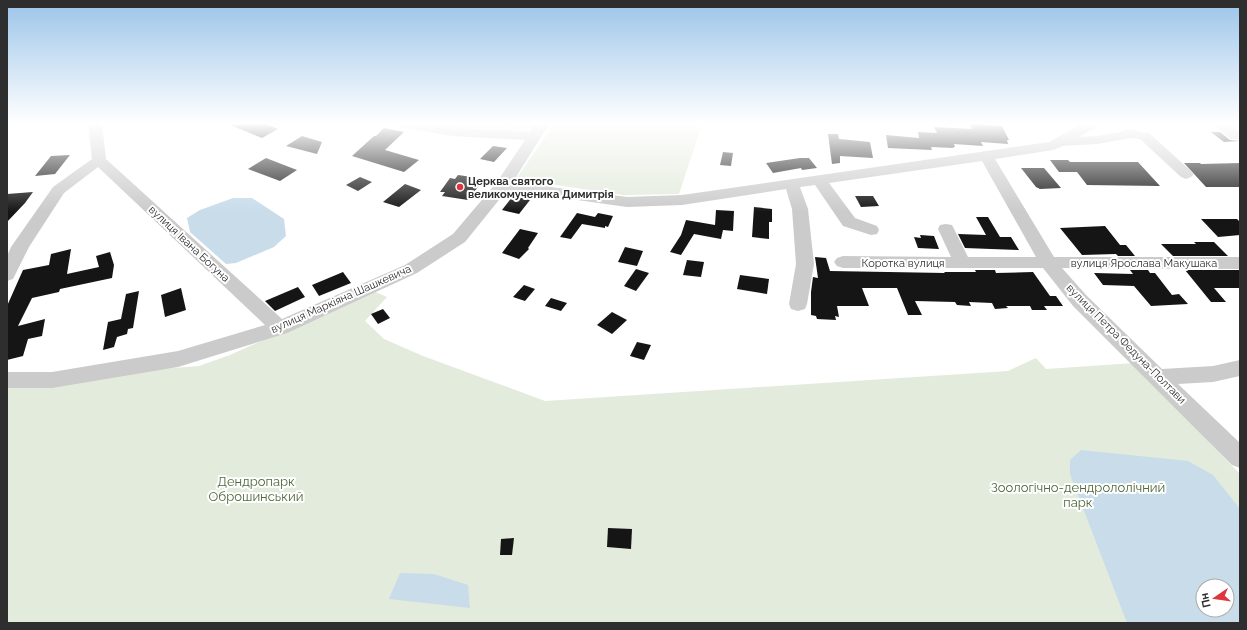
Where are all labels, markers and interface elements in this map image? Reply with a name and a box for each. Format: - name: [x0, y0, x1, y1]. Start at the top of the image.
- place label: Церква святого великомученика Димитрія: [468, 175, 614, 201]
- marker: Церква святого великомученика Димитрія: [455, 182, 465, 192]
- street label: вулиця Івана Богуна: [146, 203, 232, 285]
- street label: Коротка вулиця: [862, 257, 944, 270]
- street label: вулиця Ярослава Макушака: [1071, 257, 1217, 270]
- street label: вулиця Маркіяна Шашкевича: [269, 262, 413, 336]
- street label: вулиця Петра Федуна-Полтави: [1064, 282, 1188, 406]
- park label: Дендропарк Оброшинський: [209, 474, 303, 504]
- park label: Зоологічно-дендрололічний парк: [991, 480, 1165, 510]
- north arrow: [1195, 578, 1235, 618]
- text: Пн: [1198, 592, 1214, 609]

